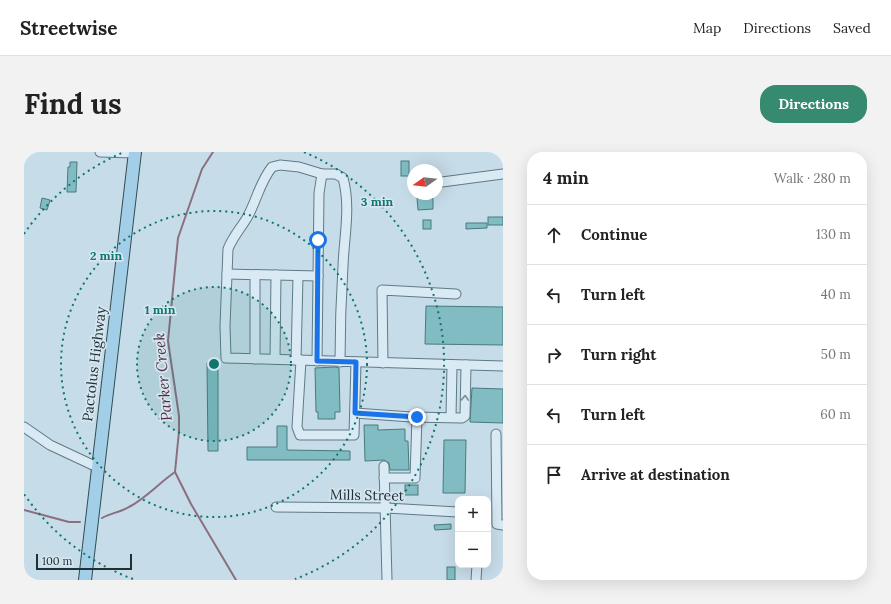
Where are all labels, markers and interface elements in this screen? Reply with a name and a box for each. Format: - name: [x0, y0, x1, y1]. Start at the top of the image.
- text: Streetwise: [20, 16, 117, 40]
- text: Map: [693, 19, 721, 37]
- text: Directions: [743, 19, 811, 37]
- text: Saved: [833, 19, 871, 37]
- button: Directions: [760, 85, 867, 123]
- text: Find us: [24, 86, 122, 122]
- north arrow: [407, 164, 443, 200]
- text: 4 min: [543, 167, 589, 189]
- text: Walk · 280 m: [774, 170, 851, 187]
- text: 3 min: [361, 194, 394, 209]
- icon: ahead: [543, 224, 565, 246]
- text: Continue: [581, 225, 647, 244]
- text: 130 m: [816, 226, 851, 243]
- route start: [309, 231, 327, 249]
- text: 2 min: [90, 248, 122, 263]
- icon: left: [543, 284, 565, 306]
- text: Turn left: [581, 285, 645, 304]
- text: 40 m: [821, 286, 851, 303]
- text: 1 min: [145, 302, 176, 317]
- street label: Pactolus Highway: [78, 305, 110, 422]
- water label: Parker Creek: [149, 332, 176, 422]
- icon: right: [543, 344, 565, 366]
- text: Turn right: [581, 345, 657, 364]
- text: 50 m: [821, 346, 851, 363]
- centre of rings: [207, 357, 221, 371]
- one-way arrow: [461, 395, 469, 401]
- icon: left: [543, 404, 565, 426]
- text: Turn left: [581, 405, 645, 424]
- text: 60 m: [820, 406, 851, 423]
- route end: [408, 408, 426, 426]
- icon: arrive: [543, 464, 565, 486]
- text: Arrive at destination: [581, 465, 730, 484]
- street label: Mills Street: [330, 485, 405, 505]
- map controls: [455, 496, 491, 568]
- button: +: [455, 496, 491, 532]
- button: −: [455, 532, 491, 568]
- scale bar: [36, 552, 132, 571]
- text: 100 m: [42, 554, 72, 568]

